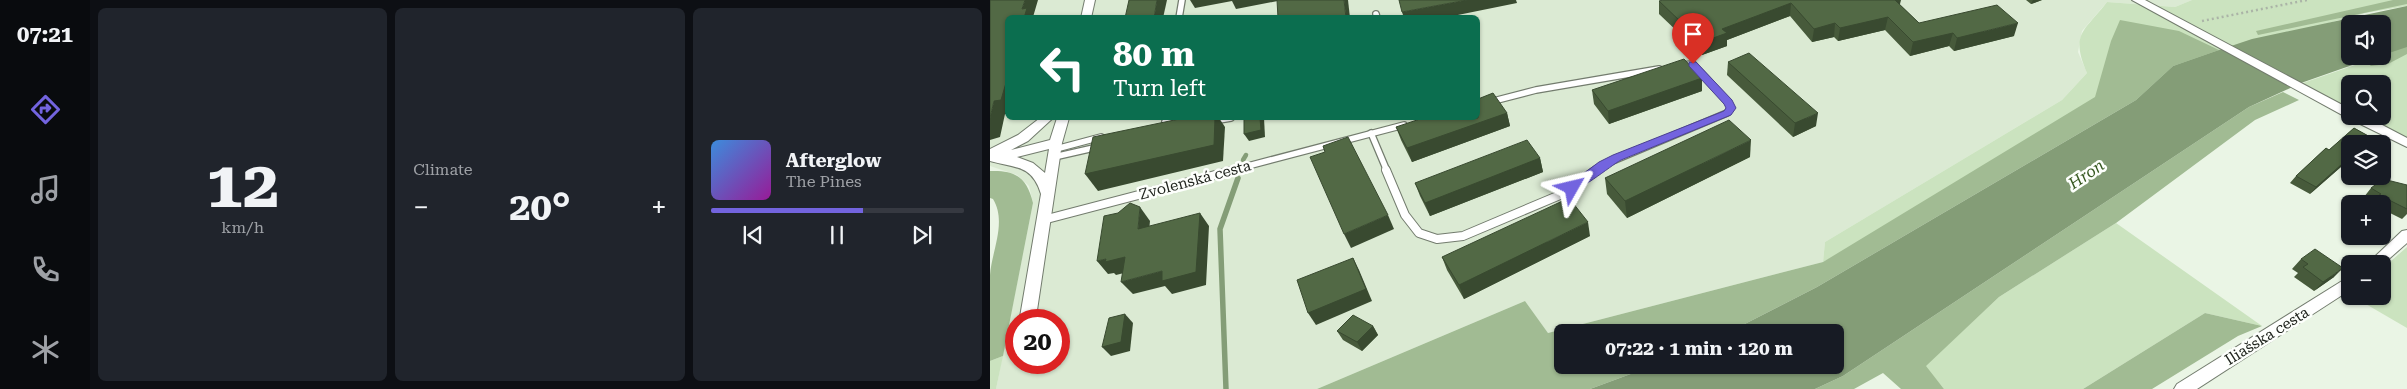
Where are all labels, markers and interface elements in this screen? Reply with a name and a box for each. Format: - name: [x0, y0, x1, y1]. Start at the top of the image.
- pin: [1672, 13, 1714, 64]
- map controls: [2341, 15, 2391, 305]
- button: sound: [2341, 15, 2391, 65]
- icon: arrive: [1679, 20, 1707, 48]
- text: 07:21: [17, 22, 73, 47]
- text: 80 m: [1113, 34, 1195, 75]
- icon: left: [1030, 35, 1095, 100]
- button: search: [2341, 75, 2391, 125]
- text: Turn left: [1113, 76, 1206, 101]
- icon: directions: [28, 92, 63, 127]
- button: layers: [2341, 135, 2391, 185]
- text: 12: [206, 147, 279, 223]
- text: Afterglow: [786, 149, 881, 172]
- street label: Zvolenská cesta: [1137, 156, 1253, 204]
- water label: Hron: [2064, 156, 2108, 194]
- text: Climate: [413, 160, 473, 179]
- position arrow: [1545, 161, 1597, 213]
- icon: music: [28, 172, 63, 207]
- text: The Pines: [786, 172, 862, 191]
- text: 20°: [509, 185, 571, 229]
- text: −: [413, 191, 429, 224]
- text: +: [651, 191, 667, 224]
- button: +: [2341, 195, 2391, 245]
- text: km/h: [221, 218, 264, 237]
- icon: previous: [739, 221, 767, 249]
- icon: pause: [823, 221, 851, 249]
- icon: next: [908, 221, 936, 249]
- icon: phone: [28, 252, 63, 287]
- button: −: [2341, 255, 2391, 305]
- street label: Iliašska cesta: [2222, 303, 2312, 369]
- speed limit sign: 20: [1005, 309, 1070, 374]
- icon: climate: [28, 332, 63, 367]
- text: 07:22 · 1 min · 120 m: [1605, 337, 1793, 360]

